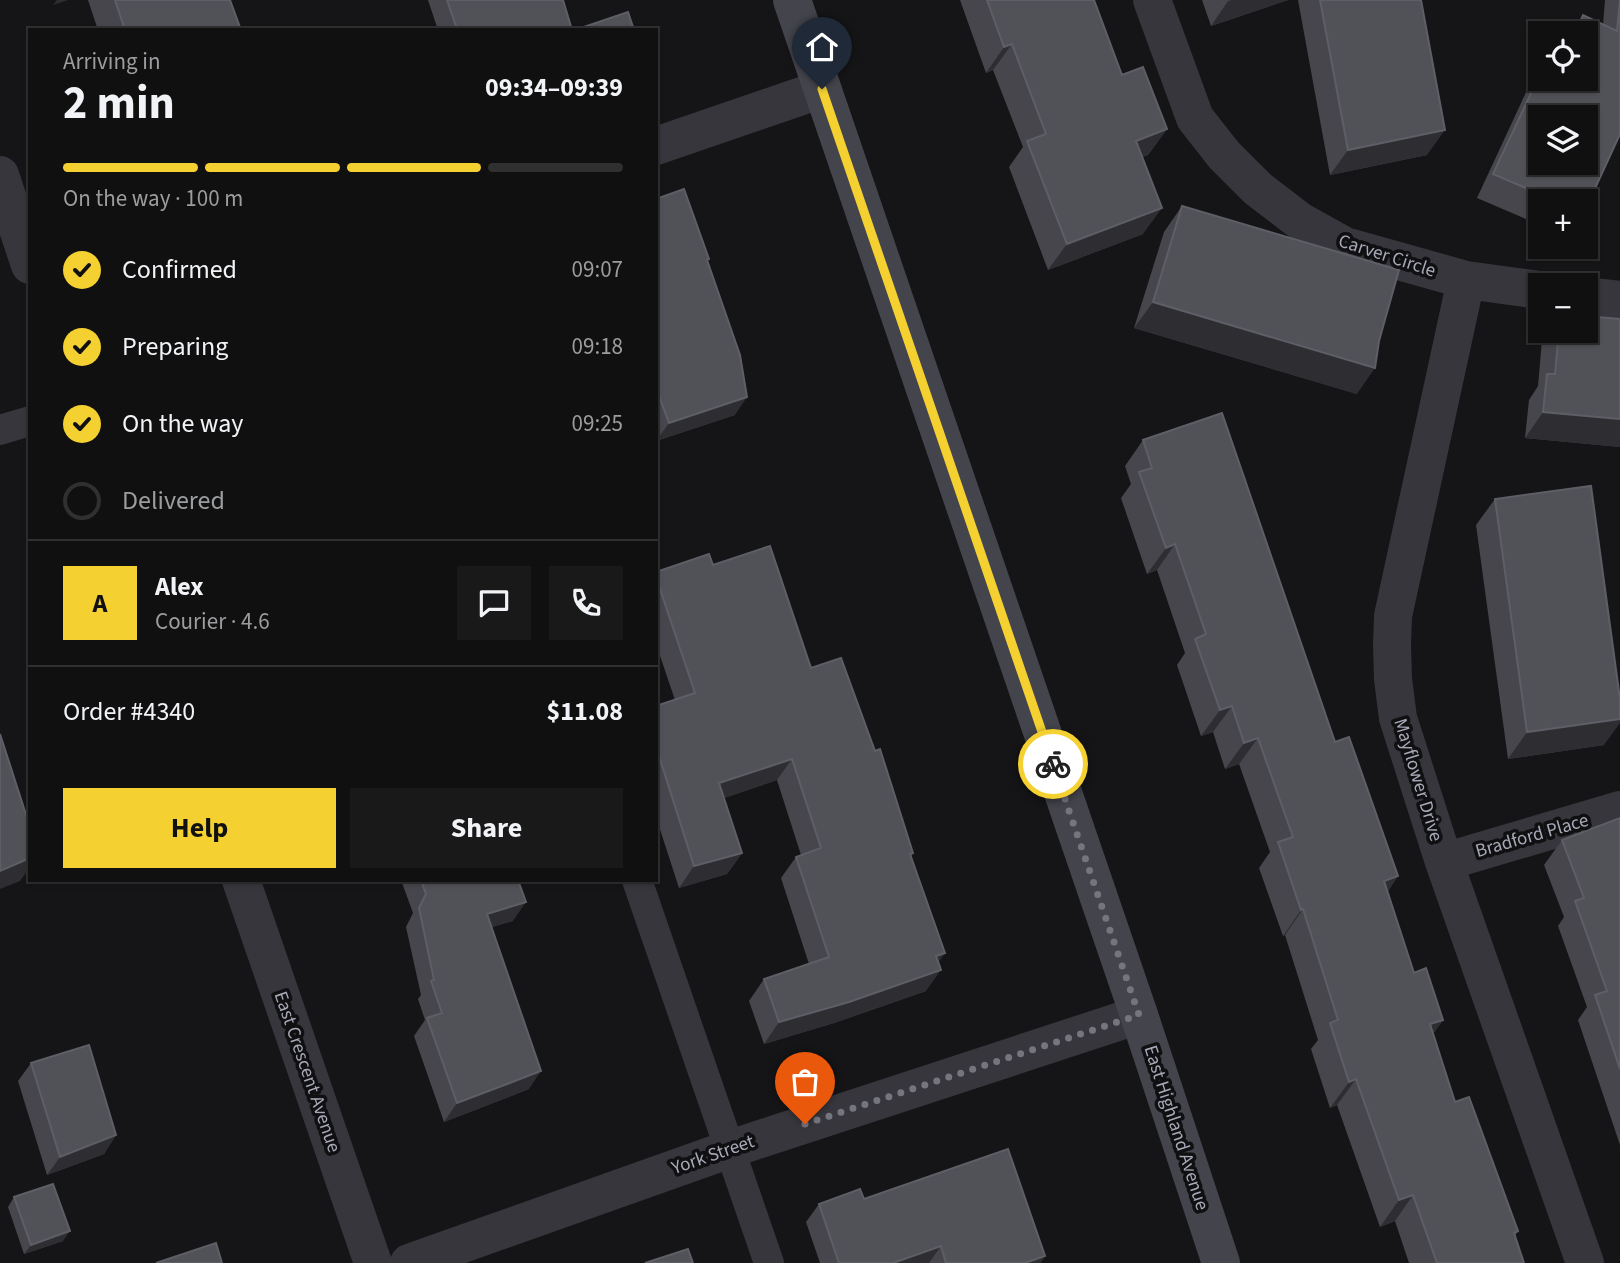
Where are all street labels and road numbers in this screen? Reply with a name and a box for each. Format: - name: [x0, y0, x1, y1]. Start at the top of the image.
- street label: Carver Circle: [1335, 228, 1439, 284]
- street label: Mayflower Drive: [1386, 715, 1450, 845]
- street label: Bradford Place: [1472, 807, 1592, 865]
- street label: East Crescent Avenue: [267, 988, 347, 1156]
- street label: East Highland Avenue: [1137, 1042, 1215, 1214]
- street label: York Street: [667, 1128, 759, 1182]

